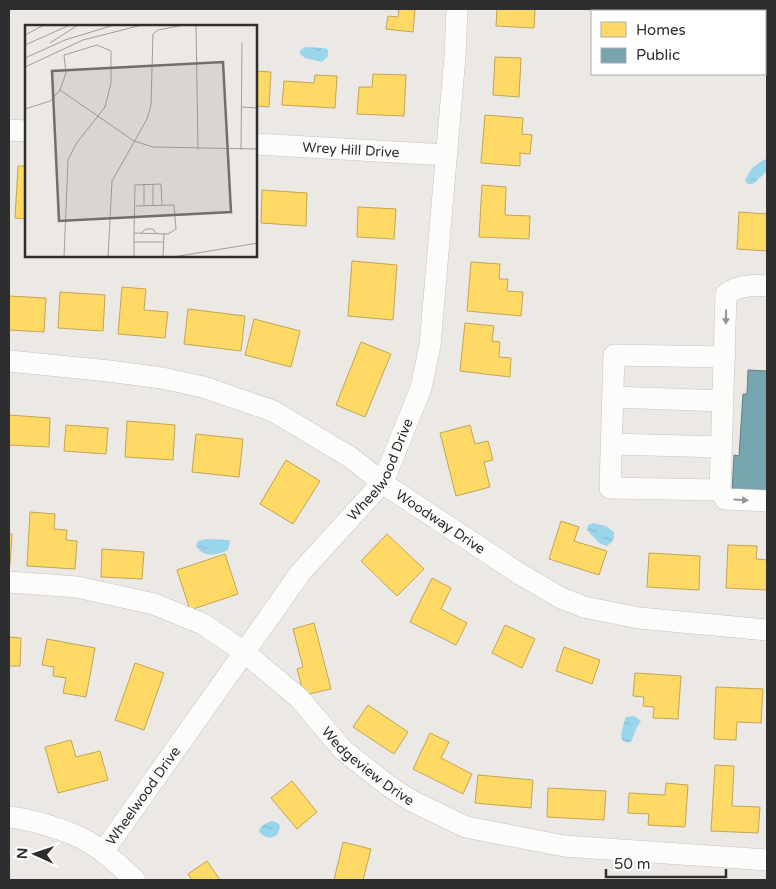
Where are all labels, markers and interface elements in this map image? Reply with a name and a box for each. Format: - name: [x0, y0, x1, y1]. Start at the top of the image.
- legend: [591, 10, 766, 75]
- text: Homes: [636, 21, 686, 39]
- inset map: [25, 25, 258, 258]
- text: Public: [636, 46, 680, 64]
- street label: Wrey Hill Drive: [302, 138, 400, 161]
- one-way arrow: [722, 309, 730, 325]
- street label: Wheelwood Drive: [344, 416, 416, 524]
- street label: Woodway Drive: [393, 486, 489, 557]
- one-way arrow: [733, 496, 749, 504]
- street label: Wedgeview Drive: [318, 723, 418, 809]
- street label: Wheelwood Drive: [102, 743, 184, 848]
- north arrow: [10, 829, 60, 879]
- scale bar: [606, 846, 726, 878]
- text: N: [14, 847, 31, 859]
- text: 50 m: [614, 855, 651, 873]

